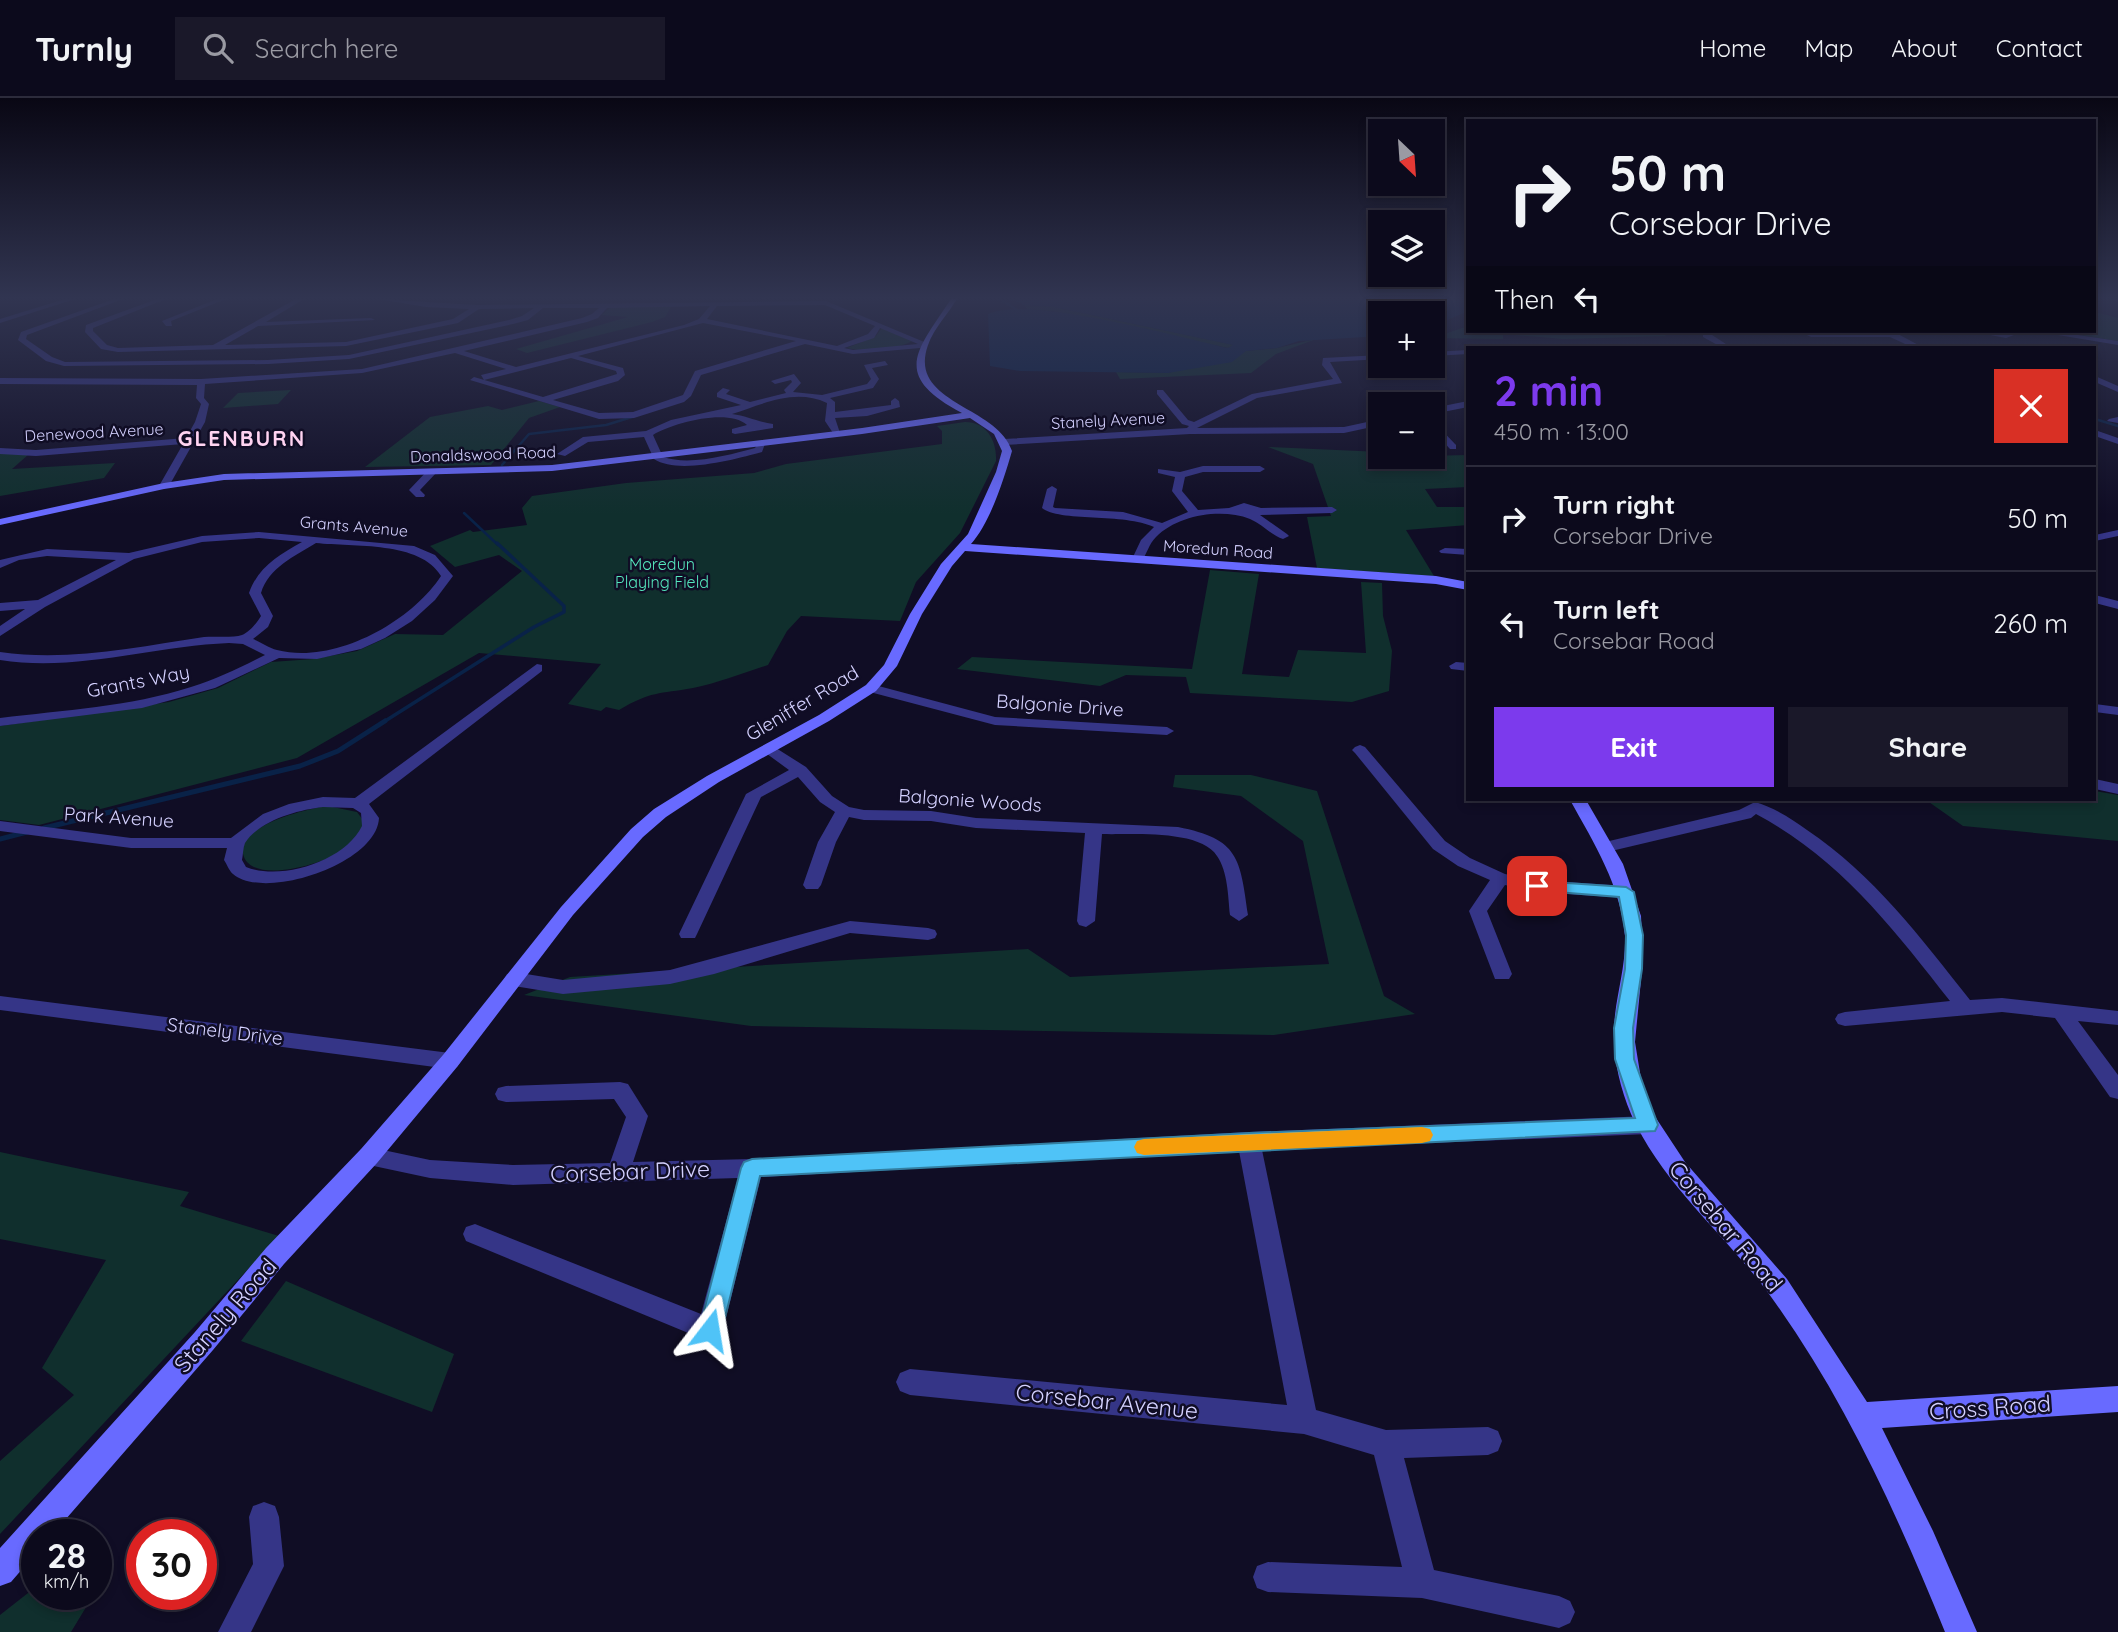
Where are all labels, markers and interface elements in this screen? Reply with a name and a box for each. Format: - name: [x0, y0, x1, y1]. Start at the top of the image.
- search box: [175, 17, 665, 80]
- text: Turnly: [35, 28, 133, 69]
- icon: search: [199, 29, 237, 67]
- text: Search here: [255, 32, 398, 65]
- text: Home: [1699, 33, 1766, 63]
- text: Map: [1804, 33, 1853, 63]
- text: About: [1891, 33, 1958, 63]
- text: Contact: [1996, 33, 2083, 63]
- north arrow: [1368, 119, 1446, 196]
- map controls: [1368, 119, 1445, 469]
- text: 50 m: [1609, 142, 1726, 203]
- icon: right: [1494, 147, 1585, 238]
- text: Corsebar Drive: [1609, 203, 1832, 243]
- button: layers: [1368, 210, 1445, 287]
- icon: left: [1568, 280, 1606, 318]
- text: Then: [1494, 283, 1554, 316]
- button: +: [1368, 301, 1445, 378]
- text: 2 min: [1494, 364, 1603, 417]
- button: close: [1994, 369, 2068, 443]
- button: −: [1368, 392, 1445, 469]
- street label: Stanely Avenue: [1051, 407, 1165, 433]
- text: 450 m · 13:00: [1494, 417, 1629, 446]
- street label: Denewood Avenue: [24, 418, 164, 446]
- district label: GLENBURN: [178, 425, 306, 451]
- street label: Donaldswood Road: [410, 441, 556, 467]
- text: Turn right: [1553, 488, 1675, 521]
- icon: right: [1494, 500, 1532, 538]
- text: 50 m: [2008, 502, 2068, 535]
- street label: Grants Avenue: [299, 511, 409, 541]
- text: Corsebar Drive: [1553, 521, 1713, 550]
- street label: Moredun Road: [1162, 535, 1274, 563]
- park label: Moredun Playing Field: [615, 554, 709, 592]
- text: Turn left: [1553, 593, 1660, 626]
- icon: left: [1494, 605, 1532, 643]
- text: 260 m: [1993, 607, 2068, 640]
- text: Corsebar Road: [1553, 626, 1715, 655]
- street label: Grants Way: [85, 659, 191, 703]
- street label: Gleniffer Road: [741, 660, 863, 746]
- street label: Balgonie Drive: [995, 689, 1125, 721]
- button: Exit: [1494, 707, 1774, 787]
- button: Share: [1788, 707, 2068, 787]
- street label: Balgonie Woods: [898, 783, 1042, 817]
- street label: Park Avenue: [63, 801, 175, 833]
- pin: [1507, 856, 1567, 916]
- icon: arrive: [1518, 867, 1556, 905]
- street label: Stanely Drive: [166, 1012, 284, 1050]
- street label: Corsebar Drive: [550, 1154, 710, 1188]
- street label: Corsebar Road: [1663, 1155, 1789, 1297]
- street label: Stanely Road: [167, 1252, 283, 1378]
- position arrow: [673, 1293, 747, 1367]
- street label: Corsebar Avenue: [1014, 1377, 1200, 1425]
- street label: Cross Road: [1928, 1388, 2052, 1426]
- speed limit sign: 30: [126, 1519, 217, 1610]
- text: 28: [47, 1533, 86, 1577]
- text: km/h: [44, 1570, 89, 1593]

